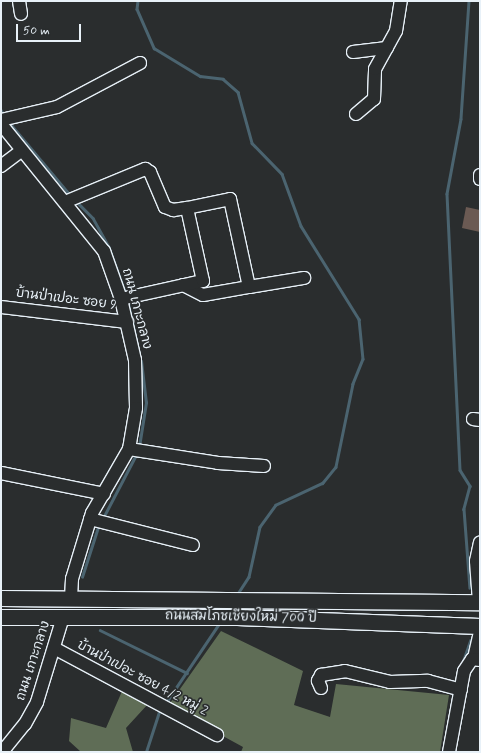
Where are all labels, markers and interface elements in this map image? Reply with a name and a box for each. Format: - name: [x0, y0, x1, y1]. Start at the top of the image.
- scale bar: [18, 16, 83, 42]
- text: 50 m: [23, 23, 50, 39]
- street label: ถนน เกาะกลาง: [118, 267, 154, 351]
- street label: บ้านป่าเปอะ ซอย 9: [15, 286, 117, 314]
- street label: ถนนสมโภชเชียงใหม่ 700 ปี: [165, 609, 317, 627]
- street label: ถนน เกาะกลาง: [14, 619, 54, 703]
- street label: บ้านป่าเปอะ ซอย 4/2 หมู่ 2: [74, 638, 210, 720]

